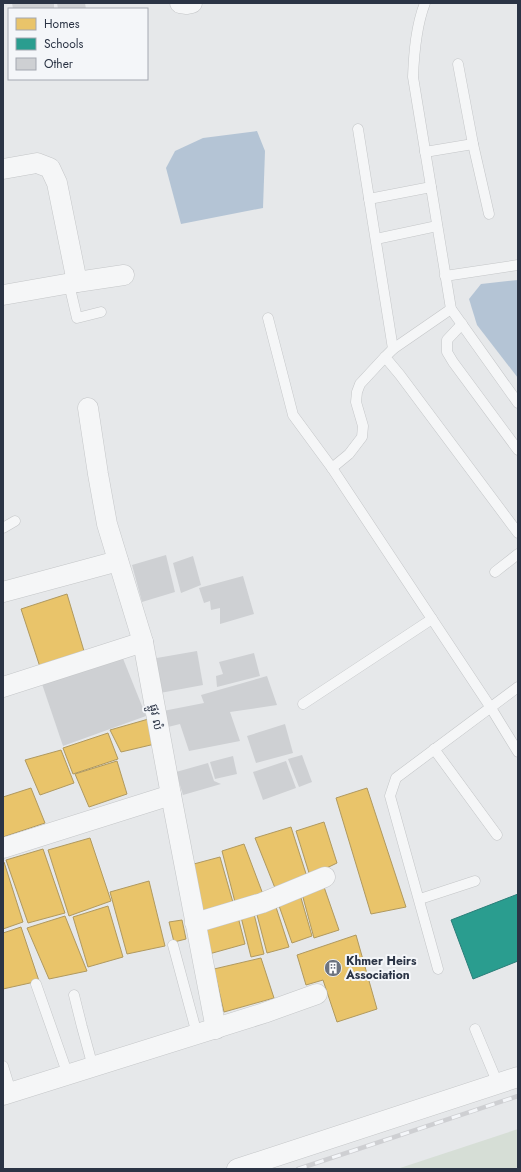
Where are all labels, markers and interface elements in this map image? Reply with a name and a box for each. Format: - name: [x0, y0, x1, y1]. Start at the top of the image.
- legend: [8, 8, 148, 80]
- text: Homes: [44, 15, 80, 33]
- text: Schools: [44, 35, 83, 53]
- text: Other: [44, 55, 74, 73]
- street label: ផ្លូវ លំ: [143, 702, 167, 732]
- place label: Khmer Heirs Association: [345, 952, 417, 984]
- building icon: Khmer Heirs Association: [323, 958, 343, 978]

